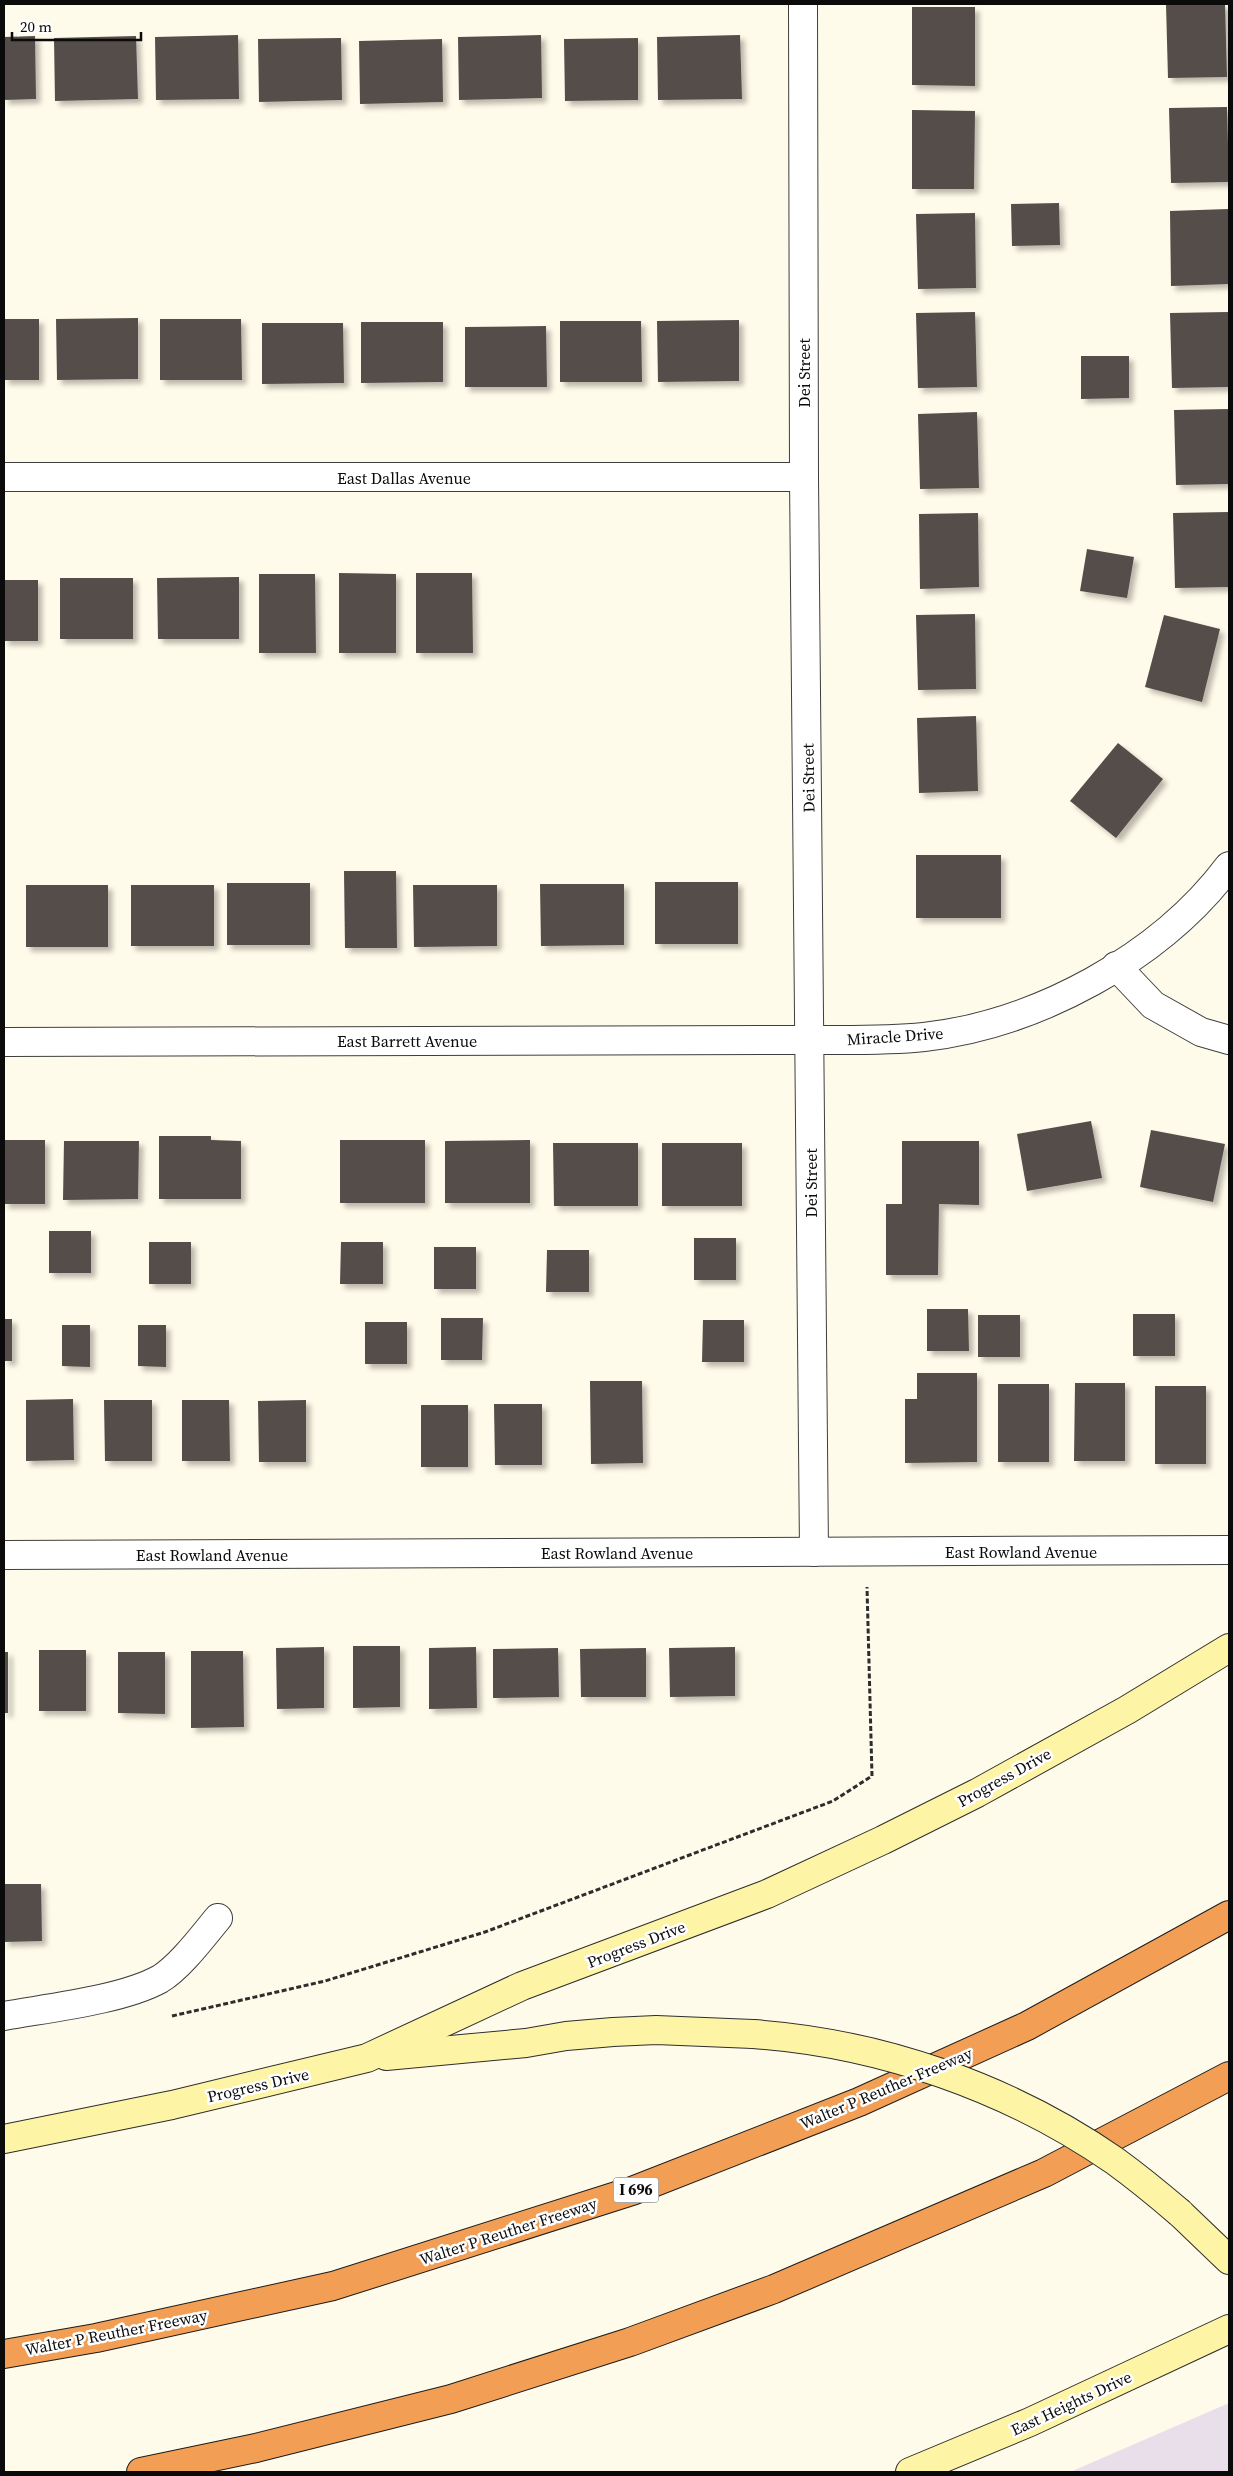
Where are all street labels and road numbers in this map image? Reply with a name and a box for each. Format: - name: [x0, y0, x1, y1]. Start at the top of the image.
- street label: Dei Street: [793, 338, 815, 408]
- street label: East Dallas Avenue: [337, 467, 471, 489]
- street label: Dei Street: [796, 742, 820, 813]
- street label: Miracle Drive: [846, 1022, 944, 1050]
- street label: East Barrett Avenue: [337, 1030, 477, 1052]
- street label: Dei Street: [800, 1148, 822, 1218]
- street label: East Rowland Avenue: [945, 1541, 1097, 1563]
- street label: East Rowland Avenue: [541, 1542, 693, 1564]
- street label: East Rowland Avenue: [136, 1544, 288, 1566]
- street label: Progress Drive: [953, 1742, 1055, 1812]
- street label: Progress Drive: [584, 1915, 688, 1973]
- street label: Walter P Reuther Freeway: [796, 2041, 976, 2134]
- street label: Progress Drive: [205, 2063, 311, 2107]
- road number: I 696: [614, 2178, 658, 2202]
- street label: Walter P Reuther Freeway: [417, 2192, 600, 2270]
- street label: Walter P Reuther Freeway: [23, 2303, 210, 2360]
- street label: East Heights Drive: [1007, 2365, 1135, 2441]

